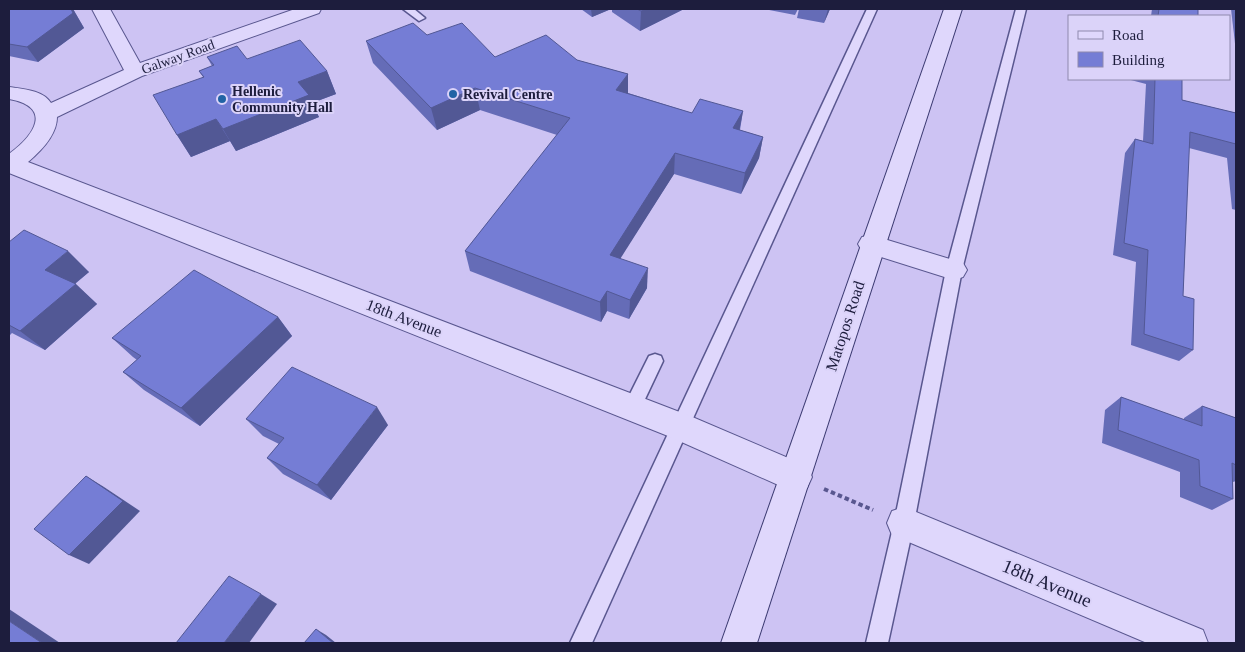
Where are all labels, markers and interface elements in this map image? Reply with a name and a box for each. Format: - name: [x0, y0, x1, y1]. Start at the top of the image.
- legend: [1068, 15, 1230, 80]
- text: Road: [1112, 27, 1144, 43]
- street label: Galway Road: [139, 37, 217, 77]
- text: Building: [1112, 52, 1165, 68]
- place label: Hellenic Community Hall: [232, 84, 333, 115]
- place label: Revival Centre: [463, 87, 553, 102]
- marker: Revival Centre: [447, 88, 459, 100]
- marker: Hellenic Community Hall: [216, 93, 228, 105]
- street label: Matopos Road: [822, 279, 869, 374]
- street label: 18th Avenue: [364, 296, 444, 340]
- street label: 18th Avenue: [999, 555, 1095, 611]

